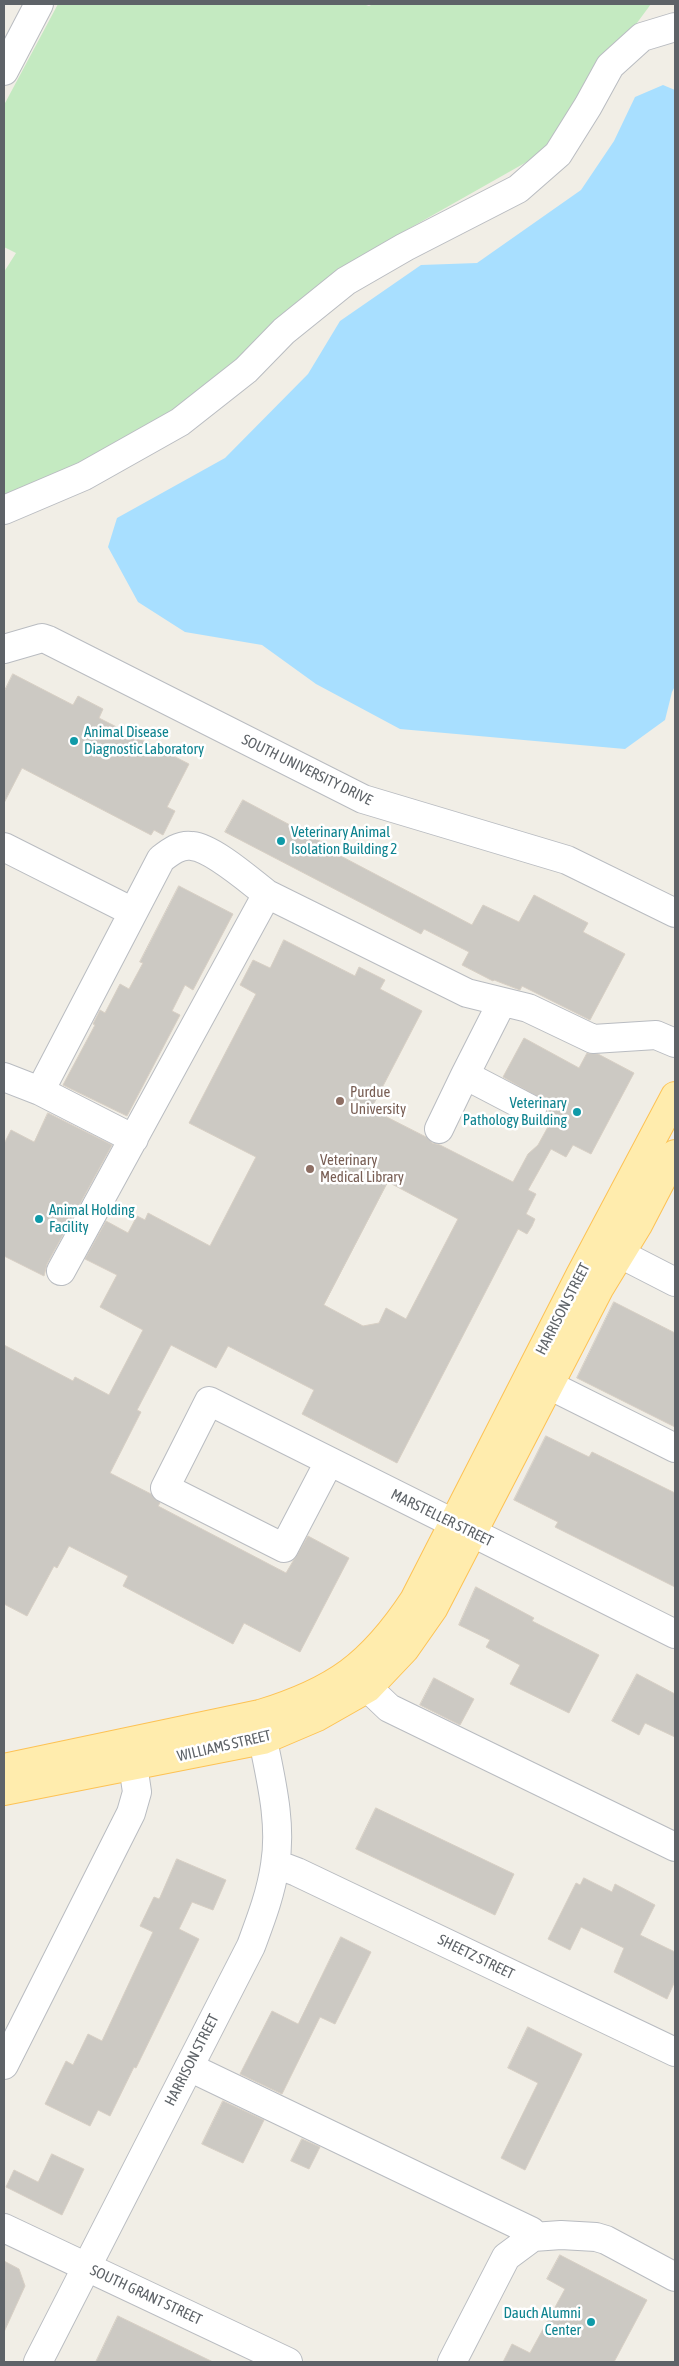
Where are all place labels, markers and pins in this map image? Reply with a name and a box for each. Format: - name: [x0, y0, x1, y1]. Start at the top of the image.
- place label: Animal Disease Diagnostic Laboratory: [84, 723, 204, 758]
- marker: Animal Disease Diagnostic Laboratory: [68, 735, 80, 747]
- place label: Veterinary Animal Isolation Building 2: [291, 823, 397, 858]
- marker: Veterinary Animal Isolation Building 2: [275, 835, 287, 847]
- place label: Purdue University: [350, 1083, 406, 1118]
- place label: Veterinary Pathology Building: [463, 1094, 567, 1129]
- marker: Purdue University: [334, 1095, 346, 1107]
- marker: Veterinary Pathology Building: [571, 1106, 583, 1118]
- place label: Veterinary Medical Library: [320, 1151, 404, 1186]
- marker: Veterinary Medical Library: [304, 1163, 316, 1175]
- place label: Animal Holding Facility: [49, 1201, 135, 1236]
- marker: Animal Holding Facility: [33, 1213, 45, 1225]
- place label: Dauch Alumni Center: [503, 2304, 581, 2339]
- marker: Dauch Alumni Center: [585, 2316, 597, 2328]

